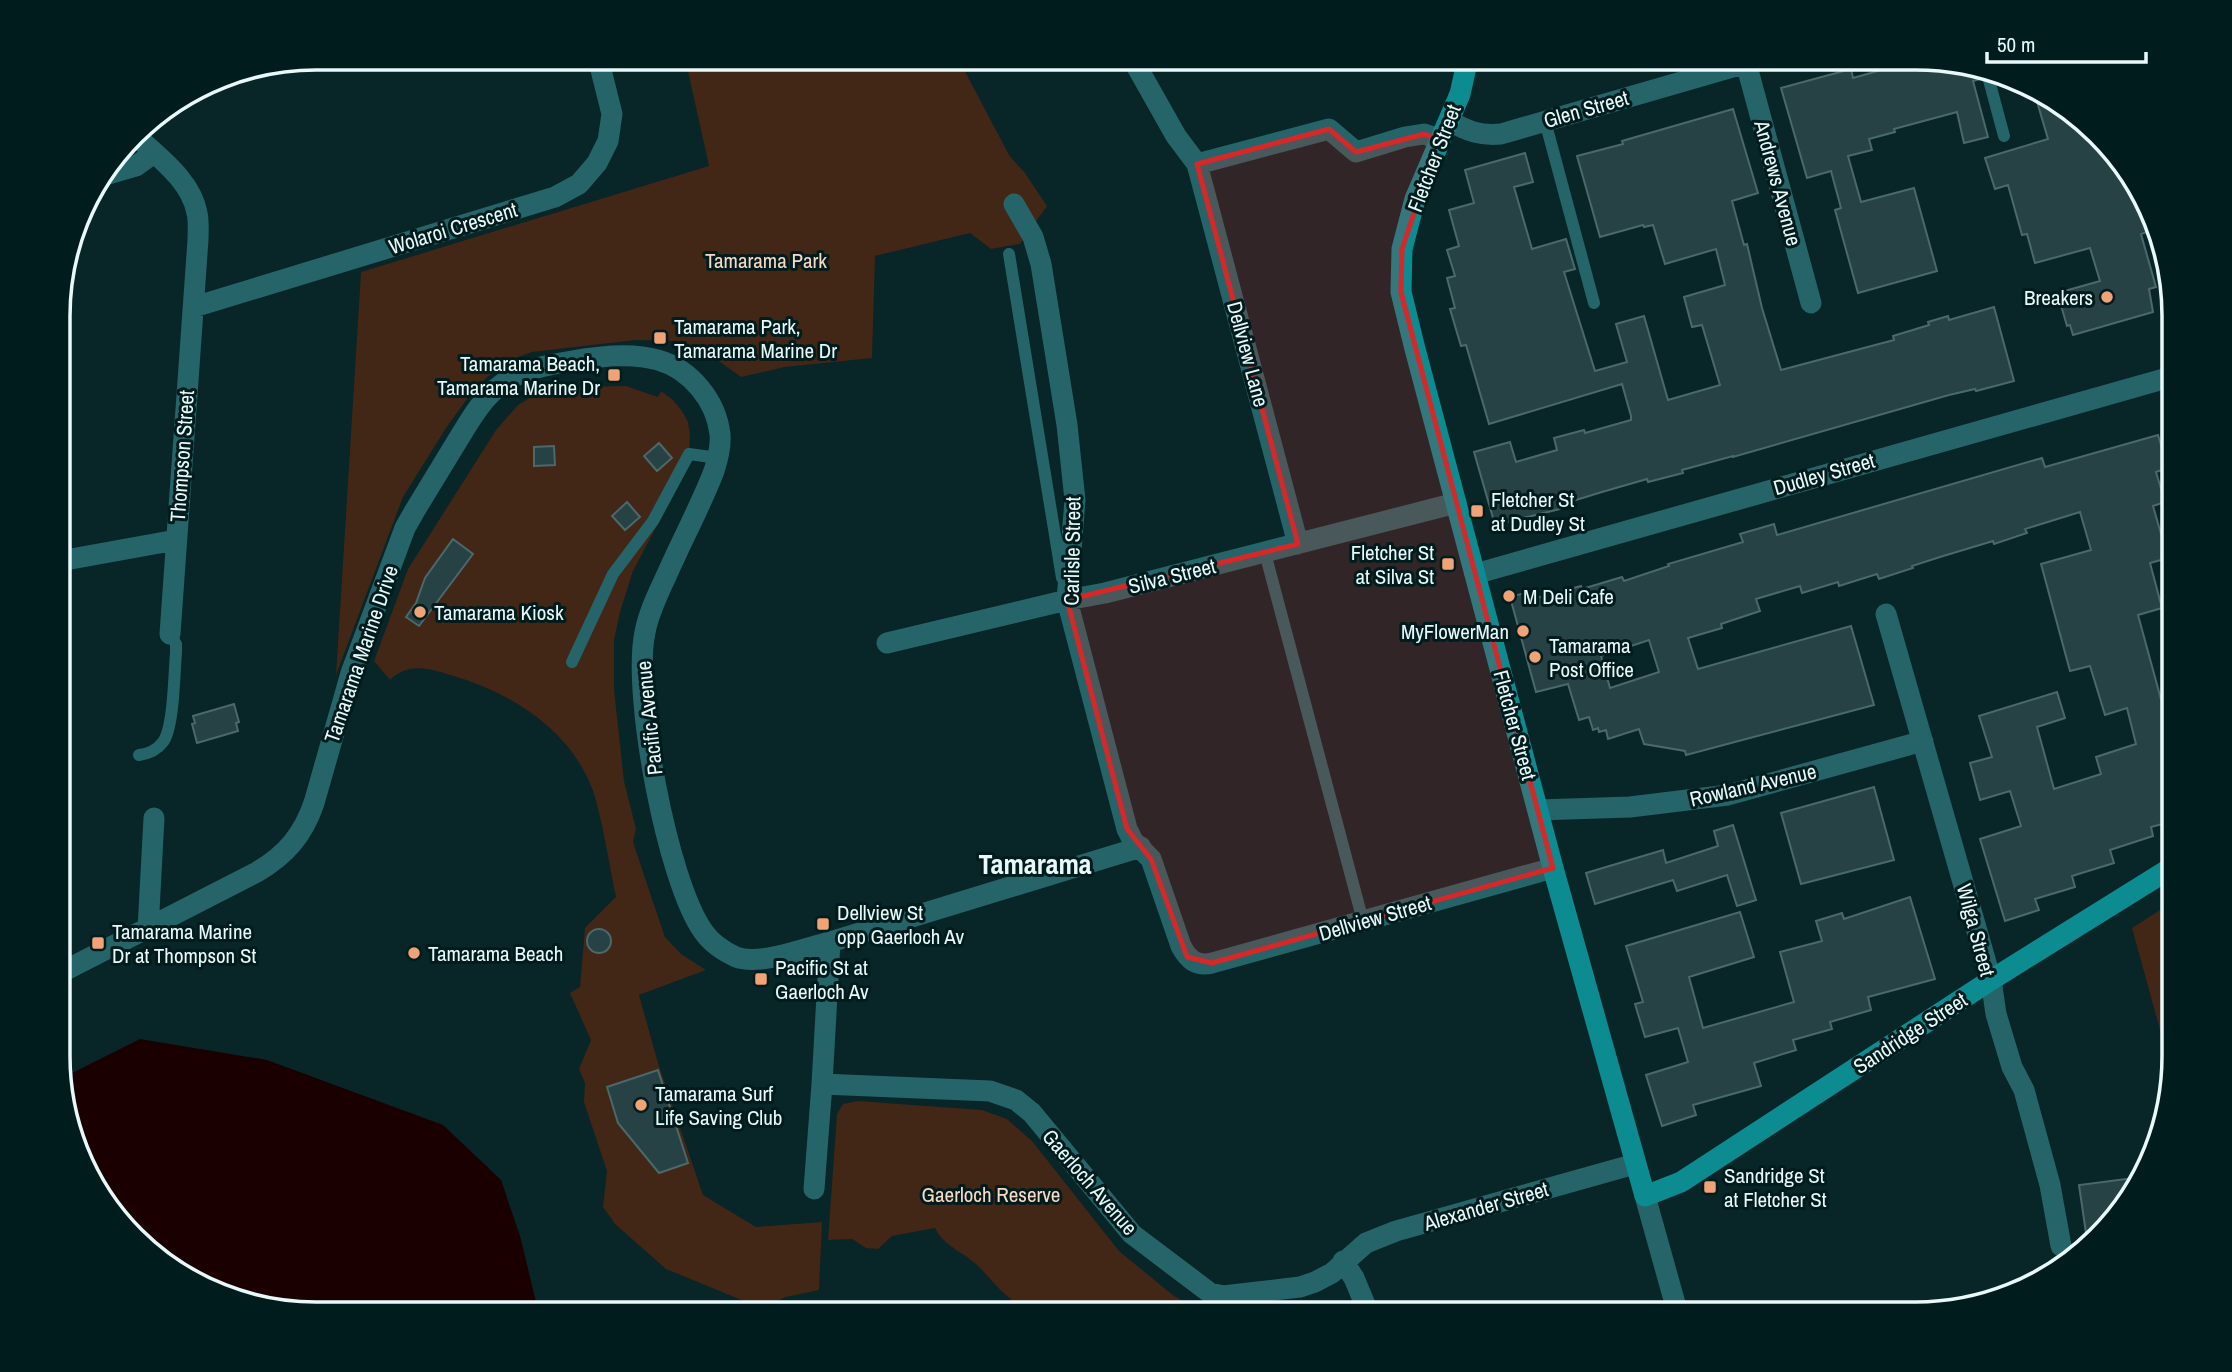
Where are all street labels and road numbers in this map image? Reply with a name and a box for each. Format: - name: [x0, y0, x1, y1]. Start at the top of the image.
- street label: Glen Street: [1540, 83, 1632, 135]
- street label: Fletcher Street: [1400, 100, 1468, 216]
- street label: Andrews Avenue: [1747, 116, 1809, 249]
- street label: Wolaroi Crescent: [385, 195, 521, 261]
- street label: Dellview Lane: [1220, 298, 1276, 410]
- street label: Thompson Street: [163, 389, 201, 523]
- street label: Dudley Street: [1770, 446, 1878, 502]
- street label: Carlisle Street: [1057, 496, 1087, 606]
- street label: Silva Street: [1125, 551, 1219, 601]
- street label: Tamarama Marine Drive: [317, 561, 405, 747]
- street label: Pacific Avenue: [629, 659, 669, 777]
- street label: Fletcher Street: [1486, 667, 1544, 783]
- street label: Rowland Avenue: [1687, 756, 1819, 814]
- street label: Wilga Street: [1950, 880, 2002, 980]
- street label: Dellview Street: [1315, 888, 1435, 948]
- street label: Sandridge Street: [1848, 985, 1973, 1081]
- street label: Gaerloch Avenue: [1036, 1123, 1144, 1241]
- street label: Alexander Street: [1419, 1174, 1552, 1238]

